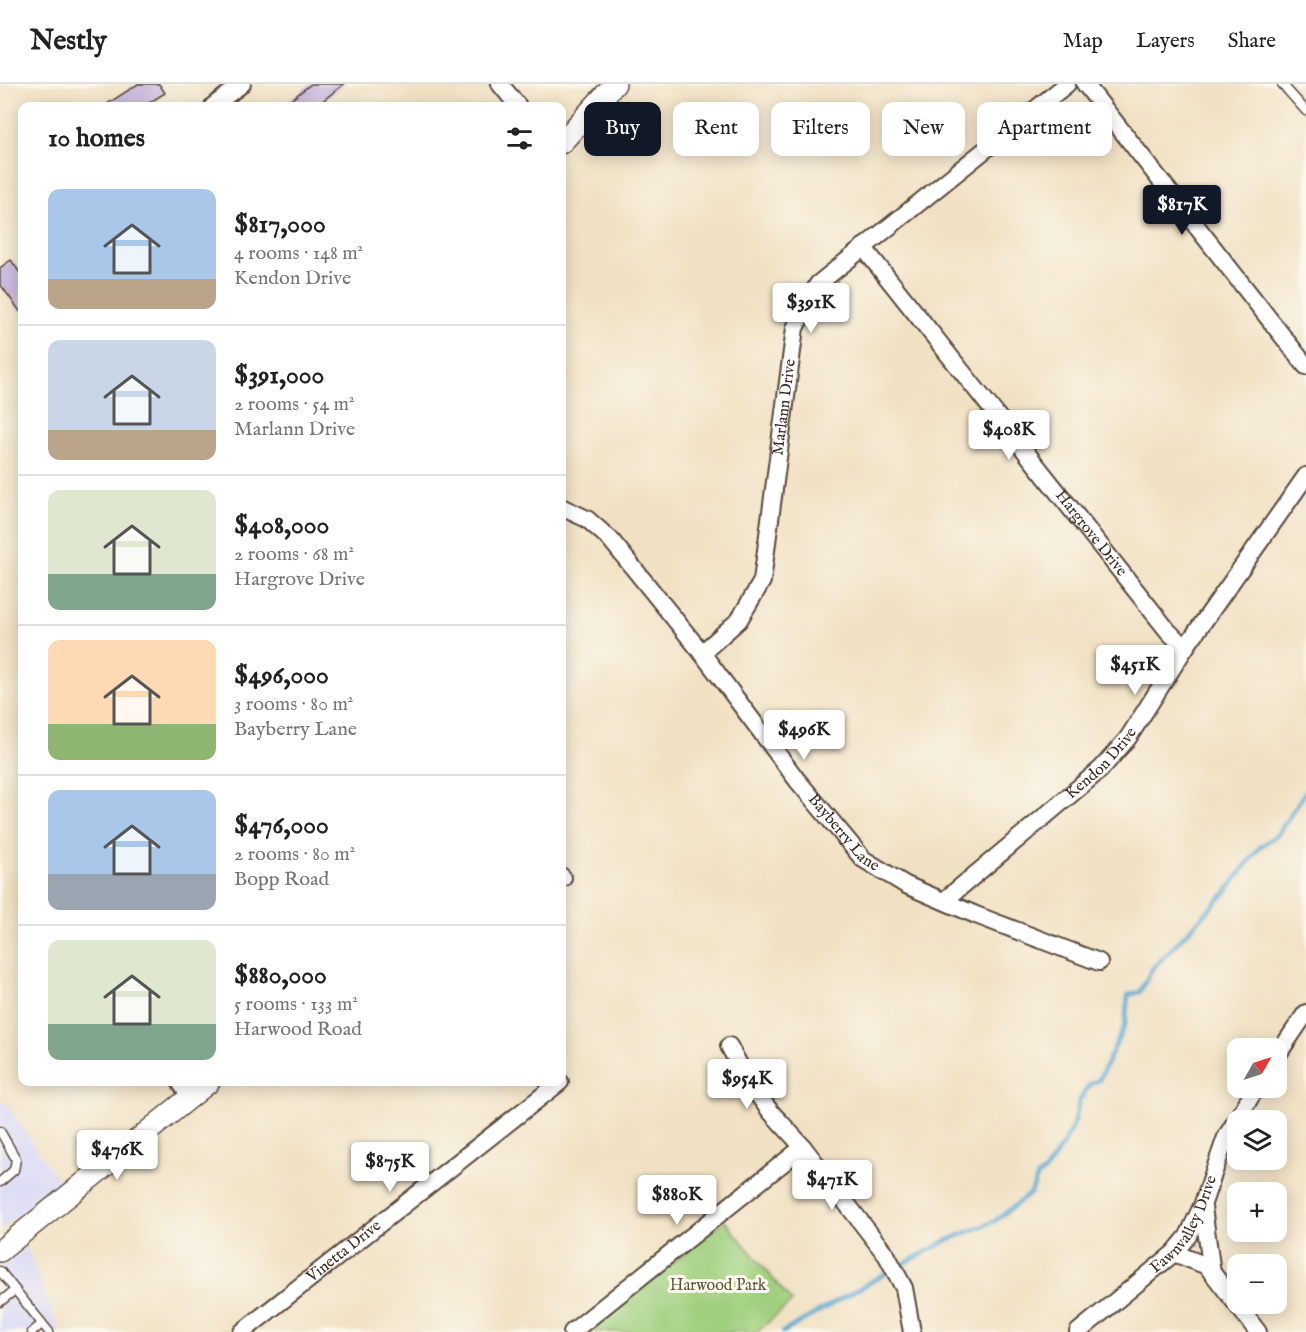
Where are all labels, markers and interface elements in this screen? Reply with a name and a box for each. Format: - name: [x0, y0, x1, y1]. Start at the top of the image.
- text: Nestly: [30, 24, 107, 59]
- text: Map: [1063, 28, 1103, 55]
- text: Layers: [1136, 28, 1195, 55]
- text: Share: [1228, 28, 1276, 55]
- chip: Buy: [584, 102, 661, 156]
- chip: Rent: [673, 102, 759, 156]
- chip: Filters: [771, 102, 870, 156]
- chip: New: [882, 102, 965, 156]
- chip: Apartment: [977, 102, 1112, 156]
- text: 10 homes: [48, 122, 145, 155]
- icon: filters: [503, 122, 536, 155]
- pin: $817K: [1140, 185, 1224, 236]
- text: $817K: [1157, 192, 1207, 217]
- text: $817,000: [234, 208, 326, 241]
- icon: home: [96, 213, 168, 285]
- text: 4 rooms · 148 m²: [234, 241, 363, 266]
- text: Kendon Drive: [234, 266, 351, 291]
- pin: $391K: [769, 283, 853, 334]
- text: $391K: [786, 290, 836, 315]
- street label: Marlann Drive: [768, 358, 801, 457]
- text: $391,000: [234, 359, 324, 392]
- icon: home: [96, 364, 168, 436]
- text: 2 rooms · 54 m²: [234, 392, 355, 417]
- pin: $408K: [967, 410, 1051, 461]
- text: Marlann Drive: [234, 417, 355, 442]
- text: $408K: [982, 417, 1036, 442]
- street label: Hargrove Drive: [1050, 486, 1131, 581]
- text: $408,000: [234, 509, 329, 542]
- icon: home: [96, 514, 168, 586]
- text: 2 rooms · 68 m²: [234, 542, 354, 567]
- text: Hargrove Drive: [234, 567, 365, 592]
- pin: $451K: [1093, 645, 1177, 696]
- text: $451K: [1110, 652, 1160, 677]
- text: $496,000: [234, 659, 329, 692]
- icon: home: [96, 664, 168, 736]
- text: 3 rooms · 80 m²: [234, 692, 353, 717]
- pin: $496K: [762, 710, 846, 761]
- text: Bayberry Lane: [234, 717, 357, 742]
- text: $496K: [778, 717, 830, 742]
- street label: Kendon Drive: [1062, 724, 1142, 804]
- street label: Bayberry Lane: [803, 790, 883, 876]
- text: $476,000: [234, 809, 329, 842]
- icon: home: [96, 814, 168, 886]
- text: 2 rooms · 80 m²: [234, 842, 355, 867]
- text: Bopp Road: [234, 867, 329, 892]
- text: $880,000: [234, 959, 327, 992]
- icon: home: [96, 964, 168, 1036]
- text: 5 rooms · 133 m²: [234, 992, 358, 1017]
- text: Harwood Road: [234, 1017, 362, 1042]
- north arrow: [1227, 1038, 1287, 1098]
- map controls: [1227, 1038, 1287, 1314]
- pin: $954K: [705, 1059, 789, 1110]
- text: $954K: [721, 1066, 773, 1091]
- button: layers: [1227, 1110, 1287, 1170]
- pin: $476K: [75, 1130, 159, 1181]
- text: $476K: [91, 1137, 143, 1162]
- pin: $875K: [348, 1142, 432, 1193]
- text: $875K: [365, 1149, 415, 1174]
- pin: $471K: [790, 1160, 874, 1211]
- text: $471K: [806, 1167, 858, 1192]
- street label: Fawnvalley Drive: [1146, 1173, 1222, 1278]
- pin: $880K: [635, 1175, 719, 1226]
- text: $880K: [651, 1182, 703, 1207]
- button: +: [1227, 1182, 1287, 1242]
- street label: Vinetta Drive: [302, 1216, 385, 1288]
- button: −: [1227, 1254, 1287, 1314]
- park label: Harwood Park: [670, 1276, 767, 1296]

